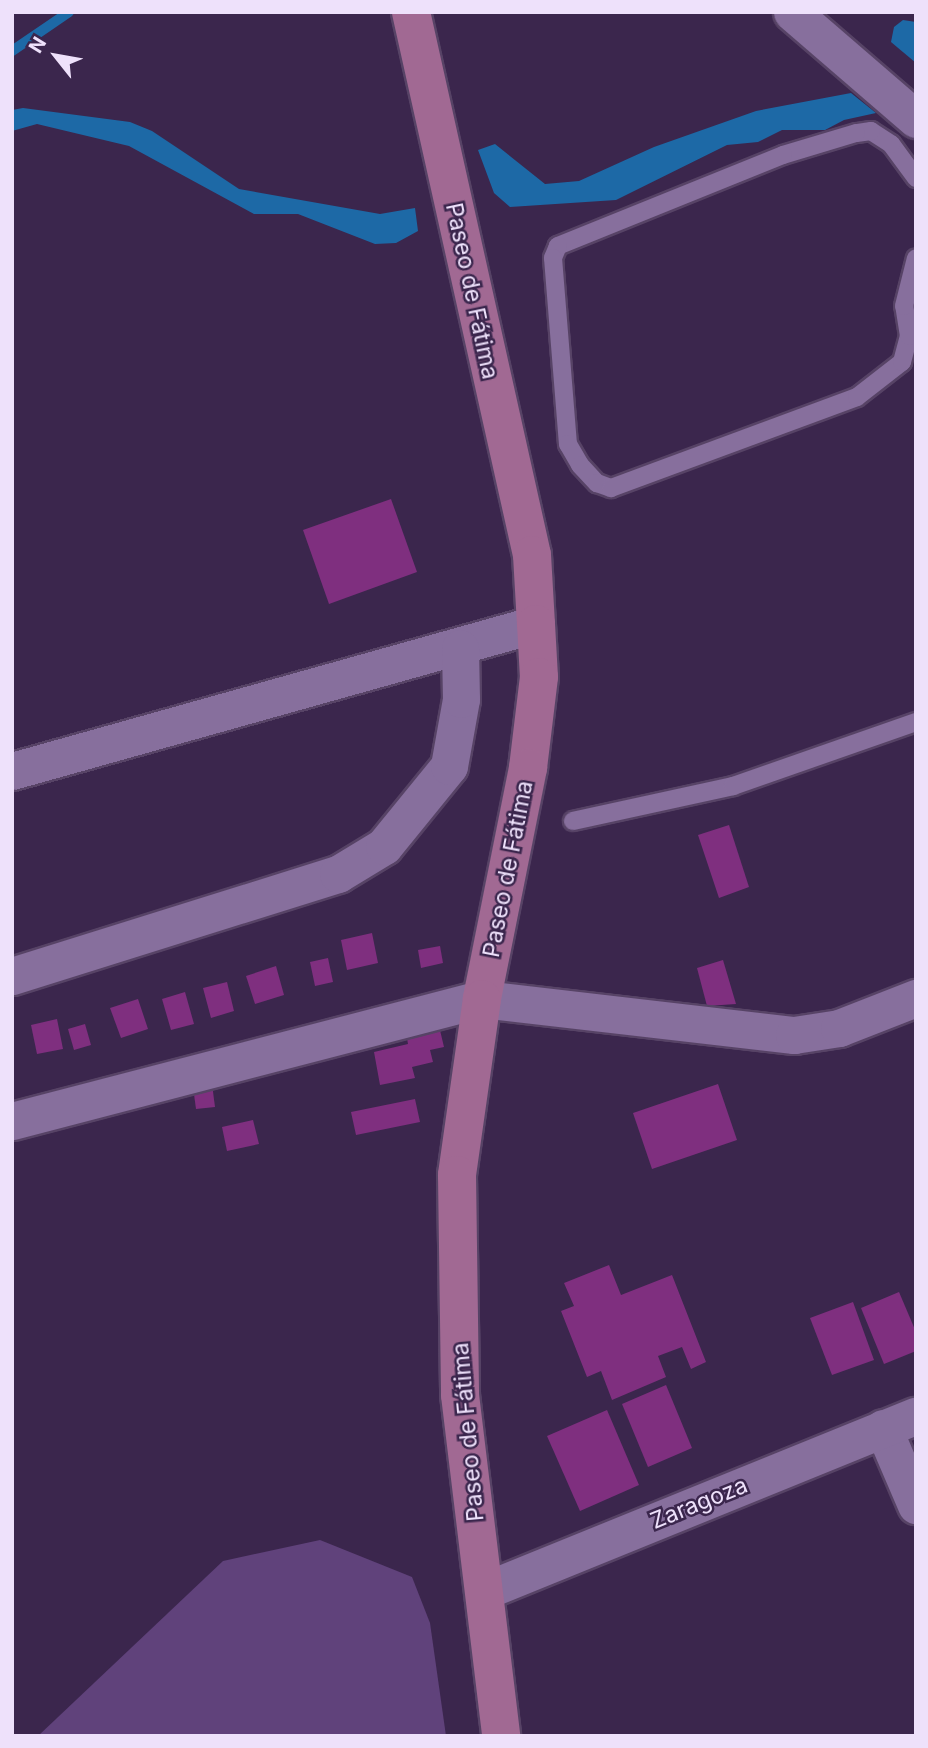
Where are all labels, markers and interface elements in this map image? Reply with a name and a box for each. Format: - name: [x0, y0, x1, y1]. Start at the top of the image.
- north arrow: [21, 21, 91, 91]
- text: N: [24, 33, 51, 57]
- street label: Paseo de Fátima: [440, 200, 504, 382]
- street label: Paseo de Fátima: [477, 778, 539, 960]
- street label: Paseo de Fátima: [446, 1341, 490, 1523]
- street label: Zaragoza: [646, 1471, 752, 1535]

